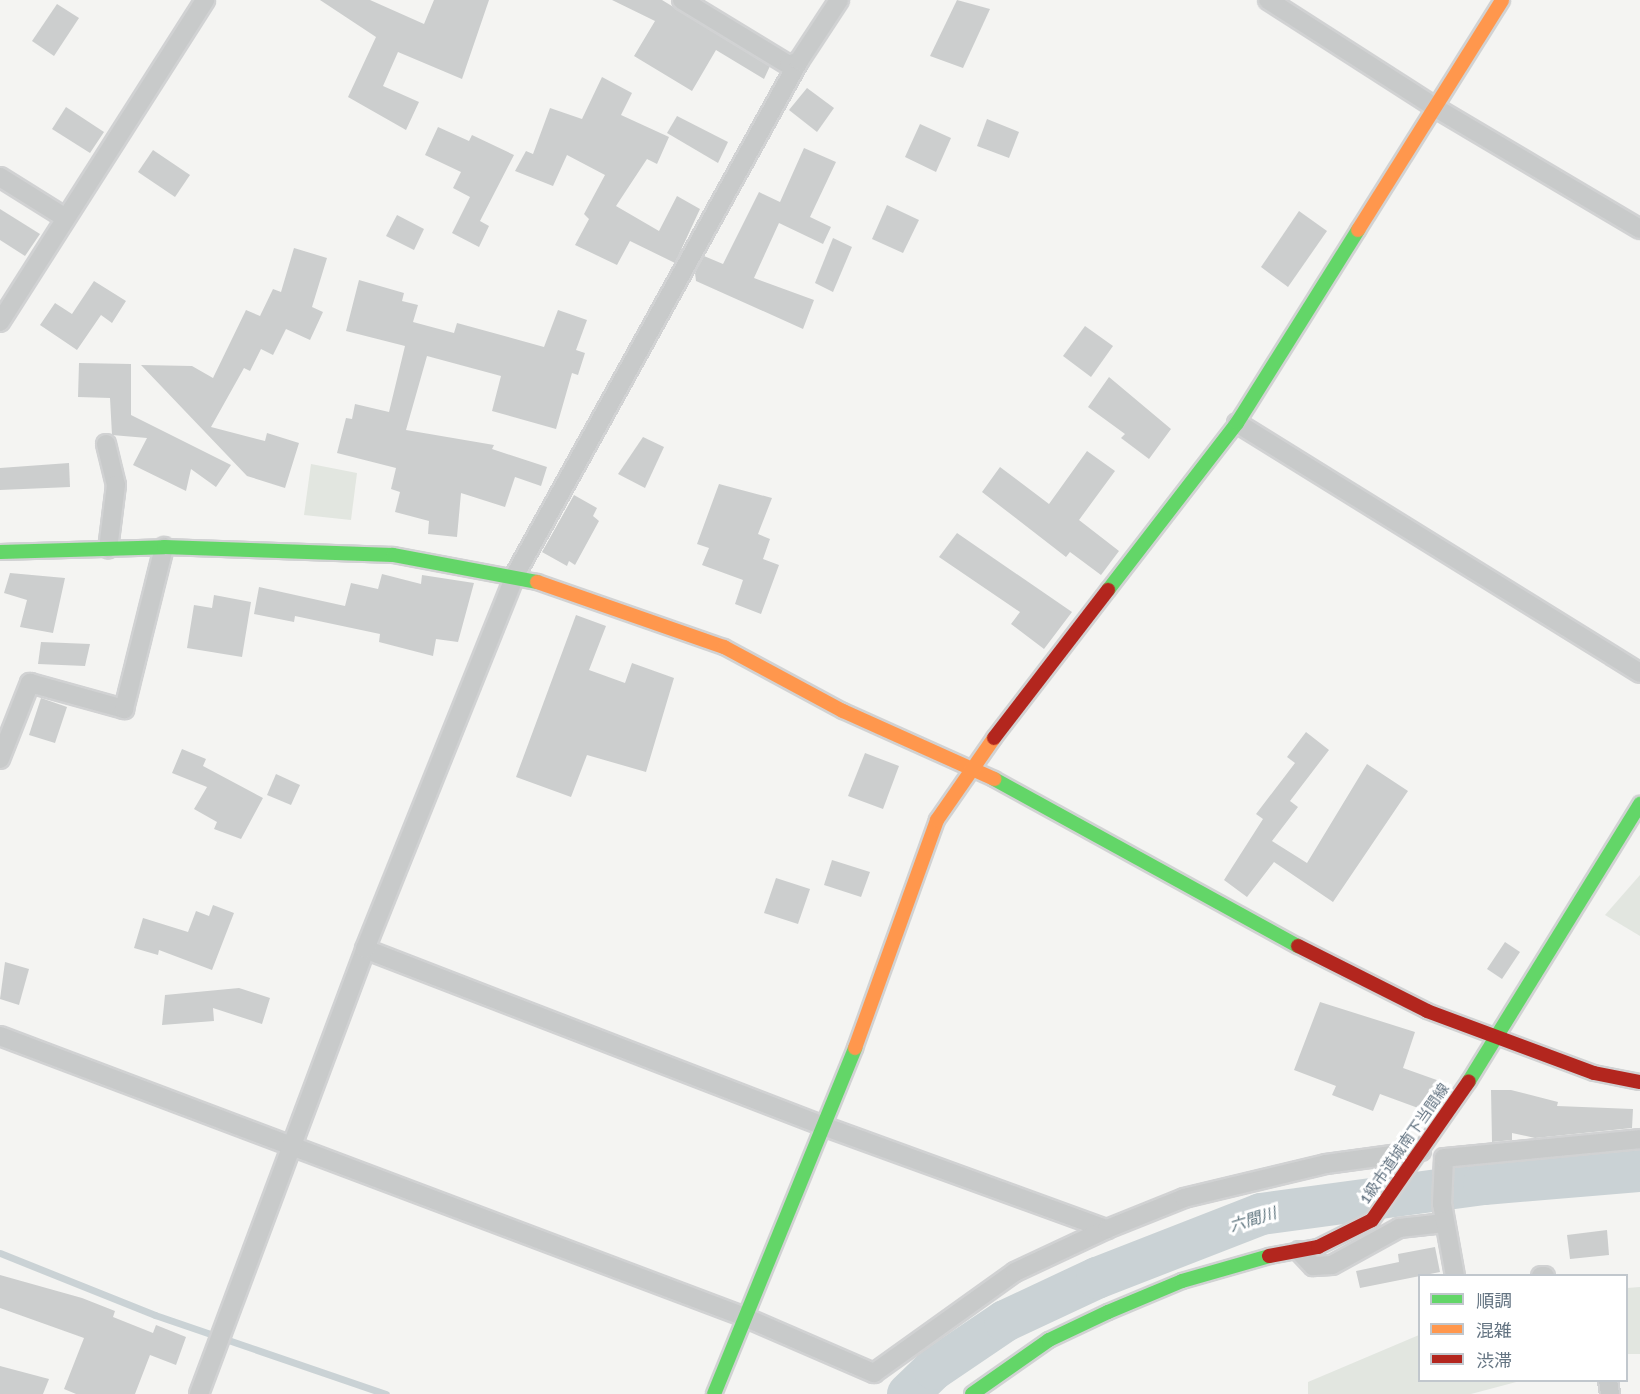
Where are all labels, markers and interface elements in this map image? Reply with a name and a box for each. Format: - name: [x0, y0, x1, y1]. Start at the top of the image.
- street label: 1級市道城南下当間線: [1357, 1080, 1453, 1208]
- water label: 六間川: [1227, 1204, 1279, 1236]
- legend: [1418, 1274, 1628, 1382]
- text: 順調: [1476, 1290, 1512, 1312]
- text: 混雑: [1476, 1320, 1512, 1342]
- text: 渋滞: [1476, 1350, 1512, 1372]

